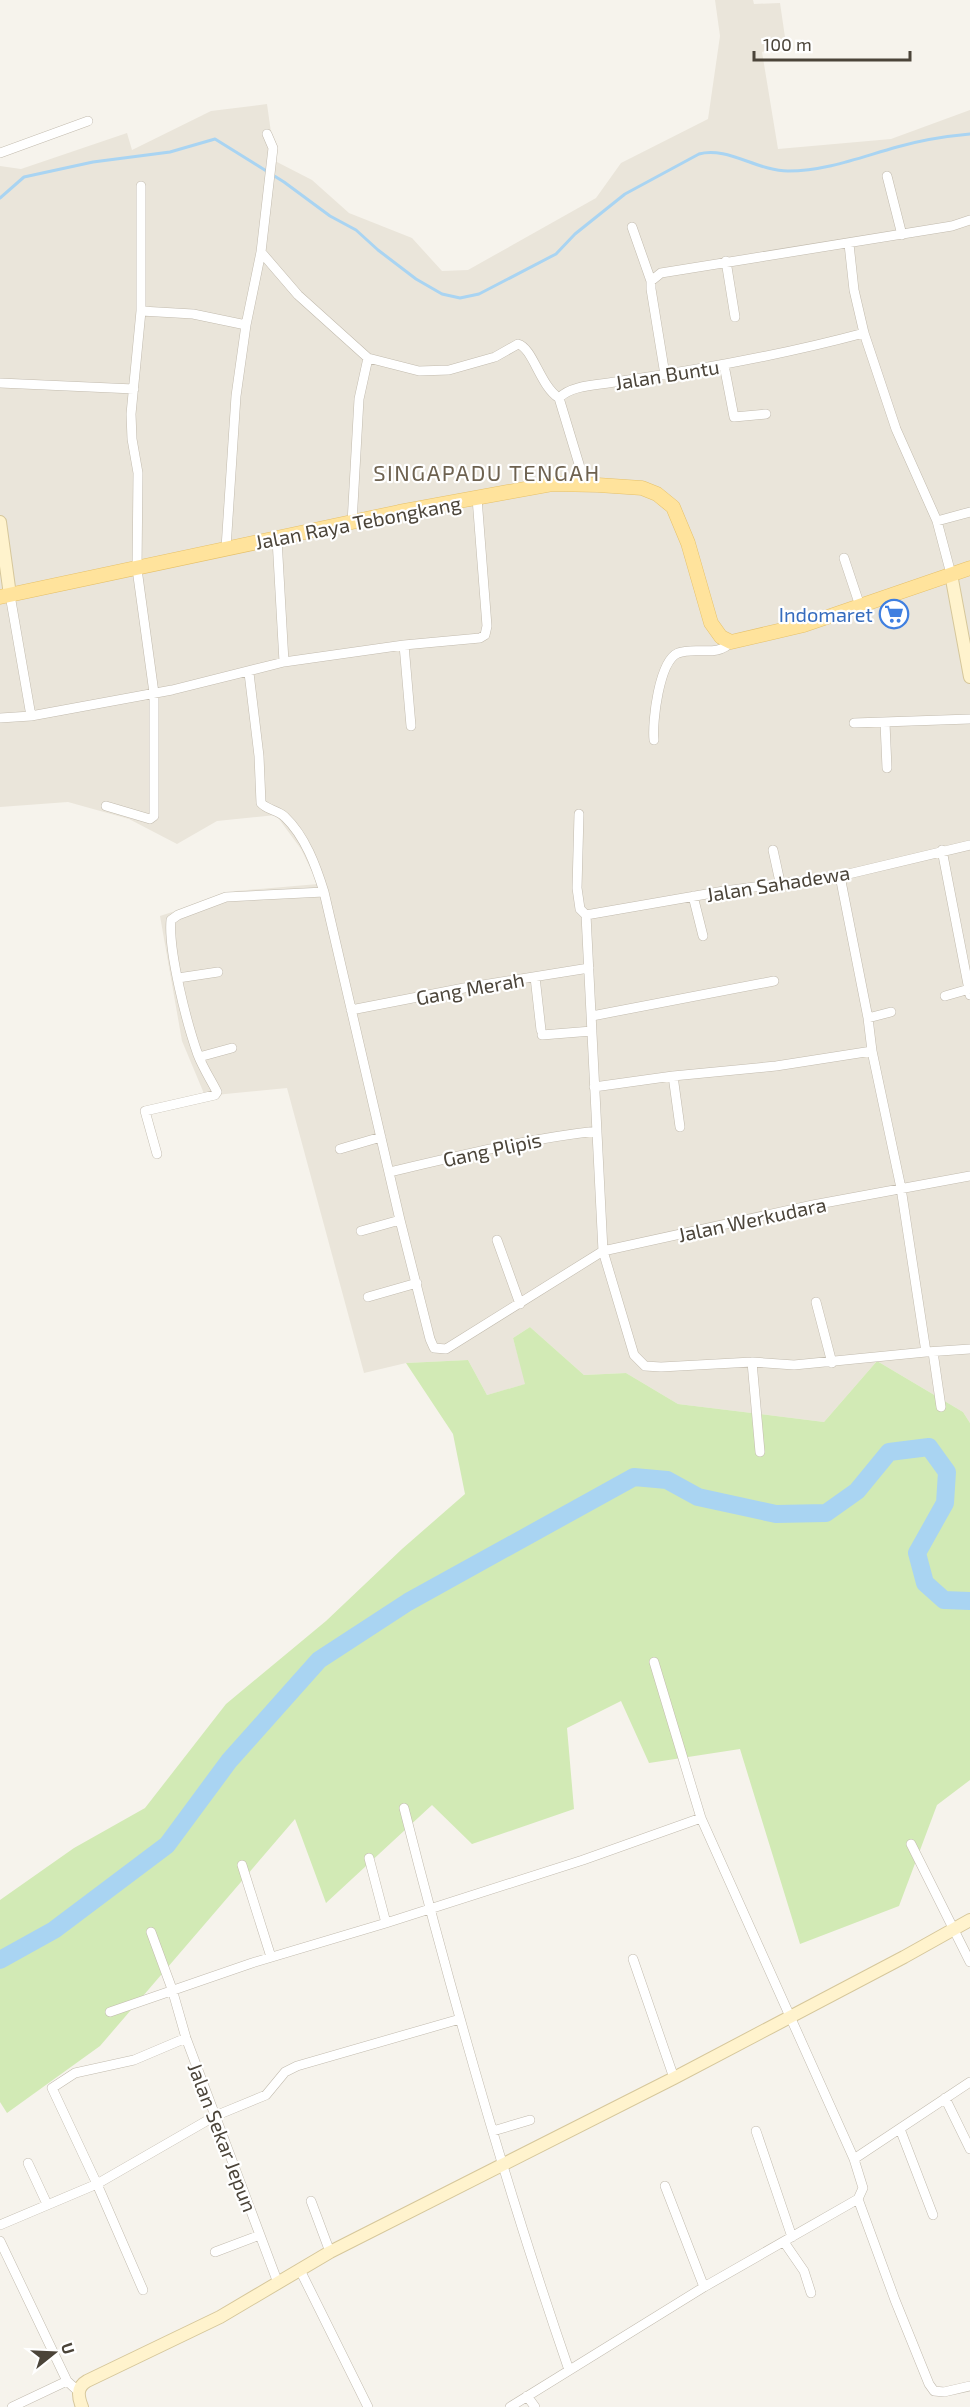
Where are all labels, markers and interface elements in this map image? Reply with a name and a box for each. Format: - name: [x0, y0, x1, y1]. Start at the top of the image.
- scale bar: [754, 24, 910, 62]
- text: 100 m: [763, 33, 812, 55]
- street label: Jalan Buntu: [613, 354, 721, 394]
- district label: SINGAPADU TENGAH: [373, 459, 601, 485]
- street label: Jalan Raya Tebongkang: [253, 490, 463, 554]
- supermarket icon: Indomaret: [878, 598, 910, 630]
- place label: Indomaret: [779, 602, 873, 626]
- street label: Jalan Sahadewa: [704, 860, 852, 906]
- street label: Gang Merah: [414, 967, 526, 1009]
- street label: Gang Plipis: [440, 1127, 544, 1171]
- street label: Jalan Werkudara: [676, 1192, 828, 1246]
- street label: Jalan Sekar Jepun: [184, 2059, 262, 2215]
- north arrow: [24, 2323, 84, 2383]
- text: U: [58, 2340, 79, 2356]

